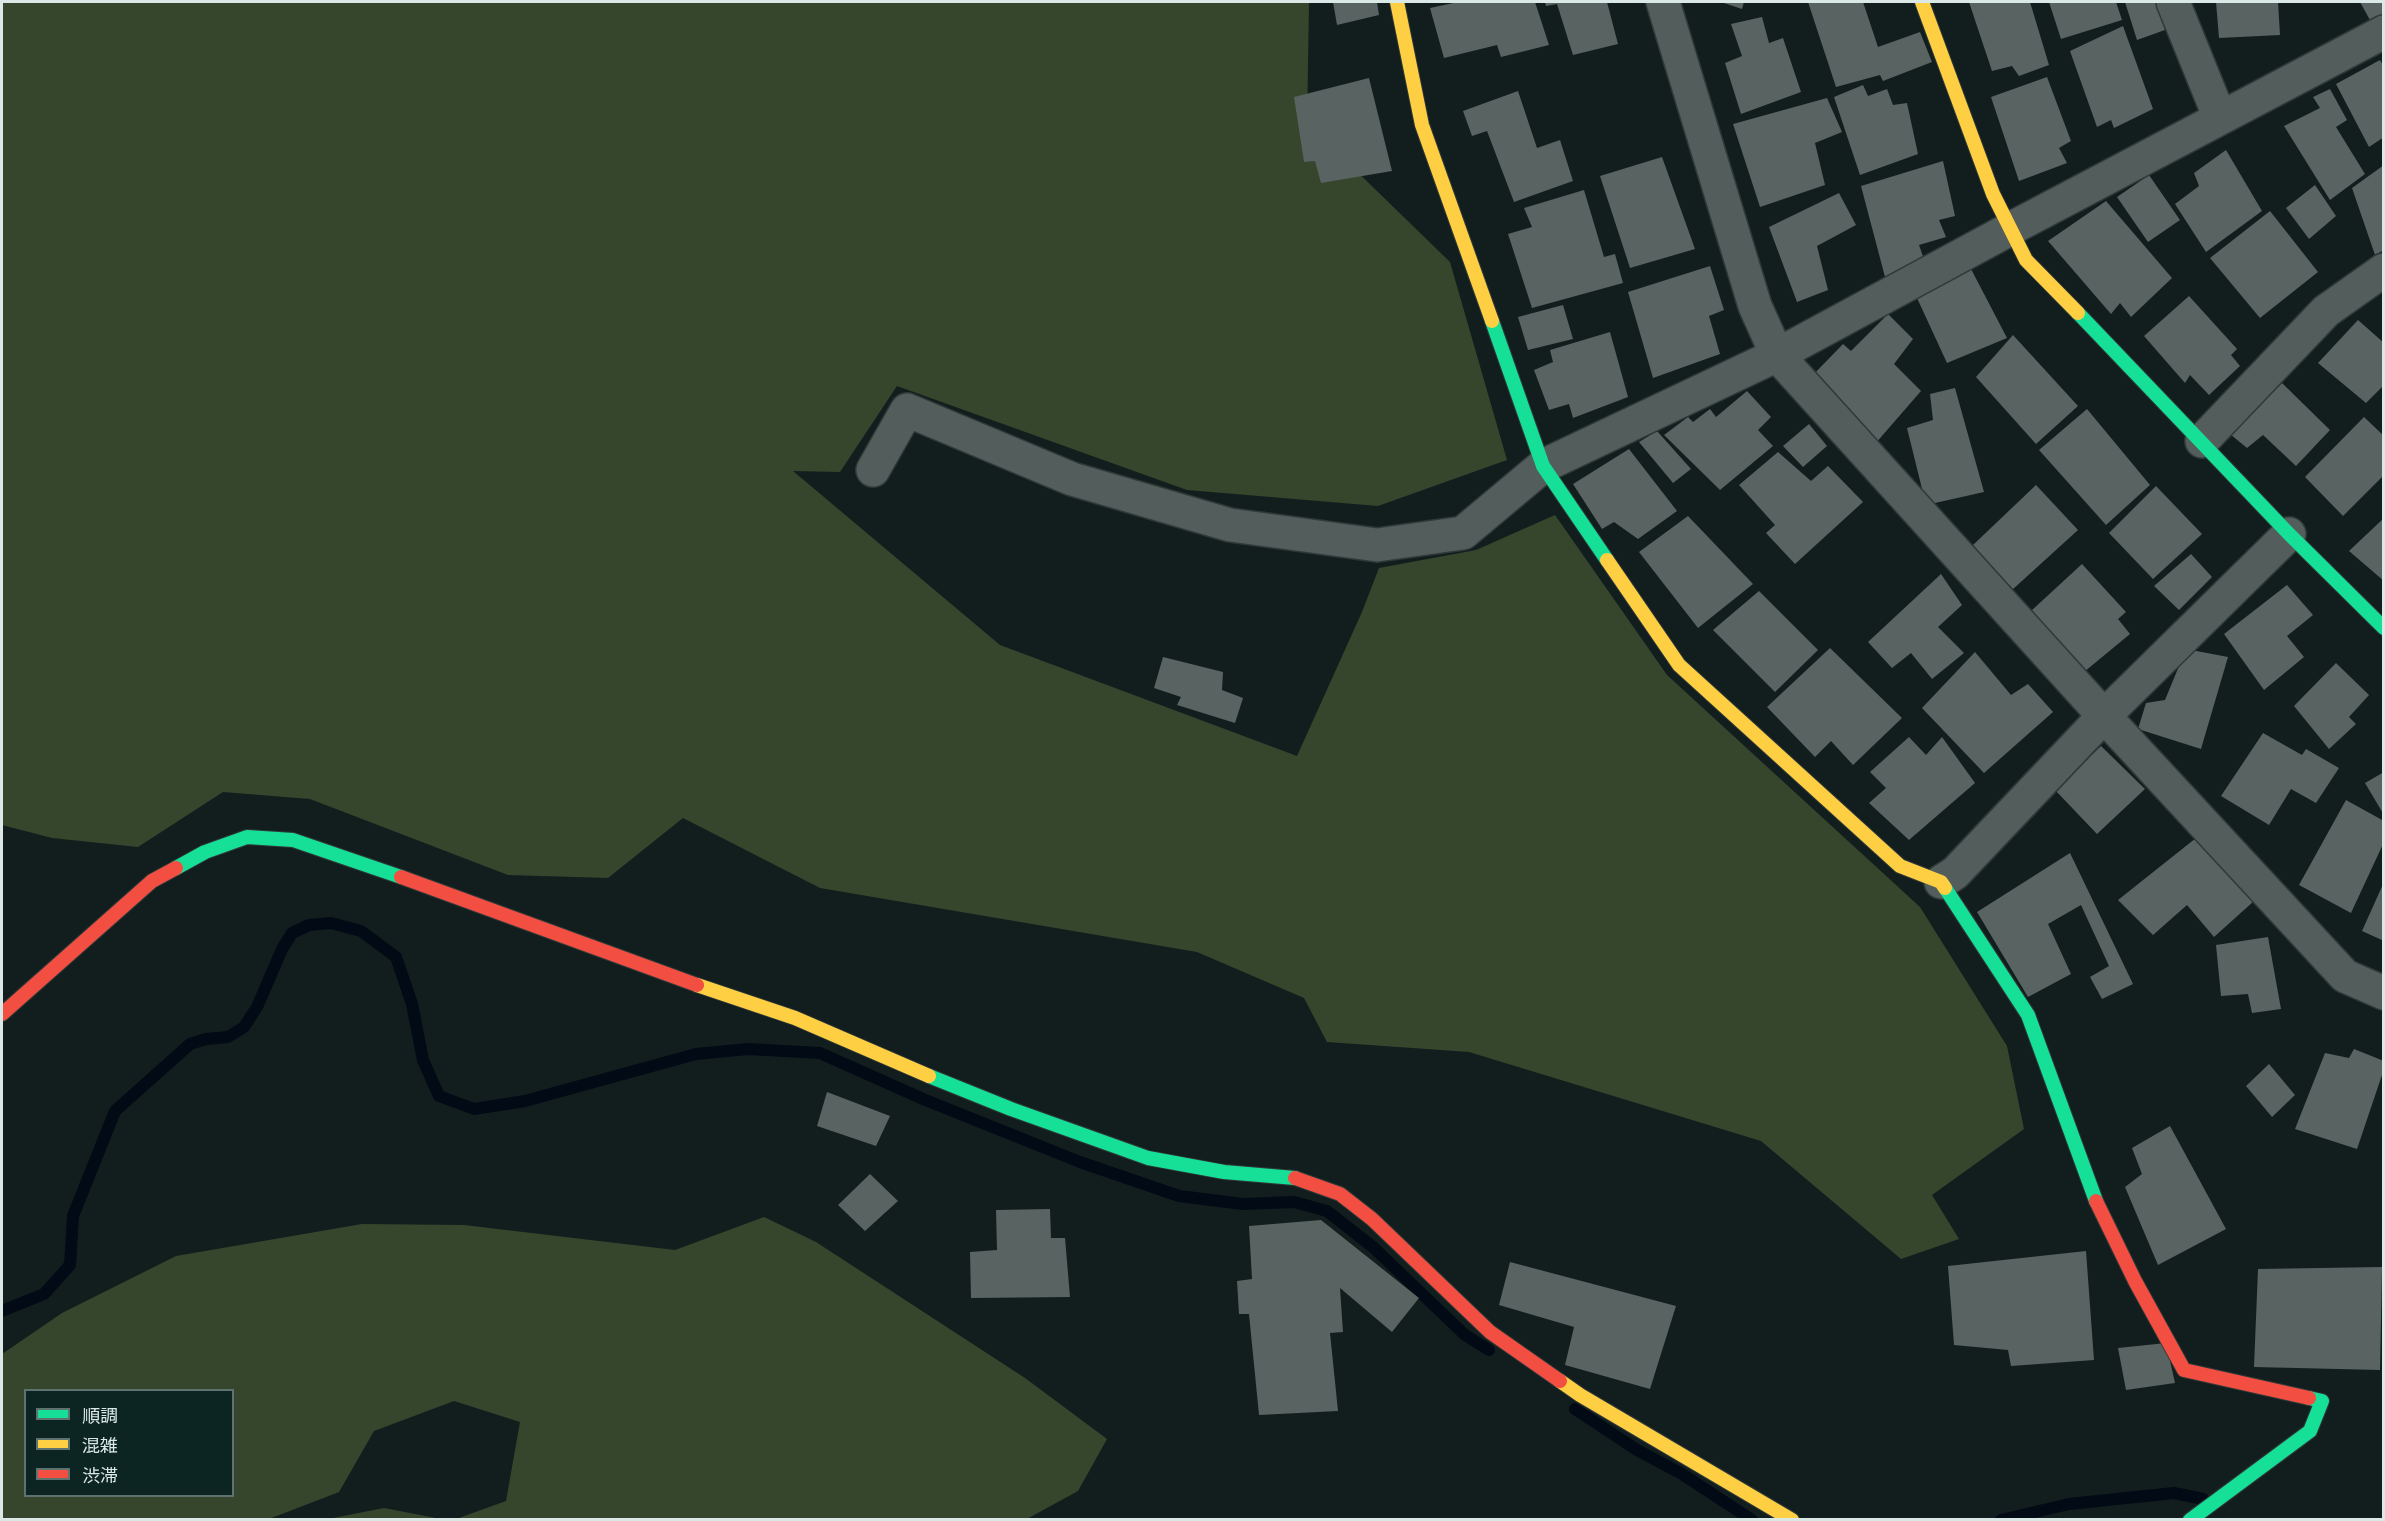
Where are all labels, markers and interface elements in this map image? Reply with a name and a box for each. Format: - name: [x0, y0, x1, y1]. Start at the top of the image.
- legend: [24, 1389, 234, 1497]
- text: 順調: [82, 1404, 118, 1427]
- text: 混雑: [82, 1434, 118, 1457]
- text: 渋滞: [82, 1464, 118, 1487]

